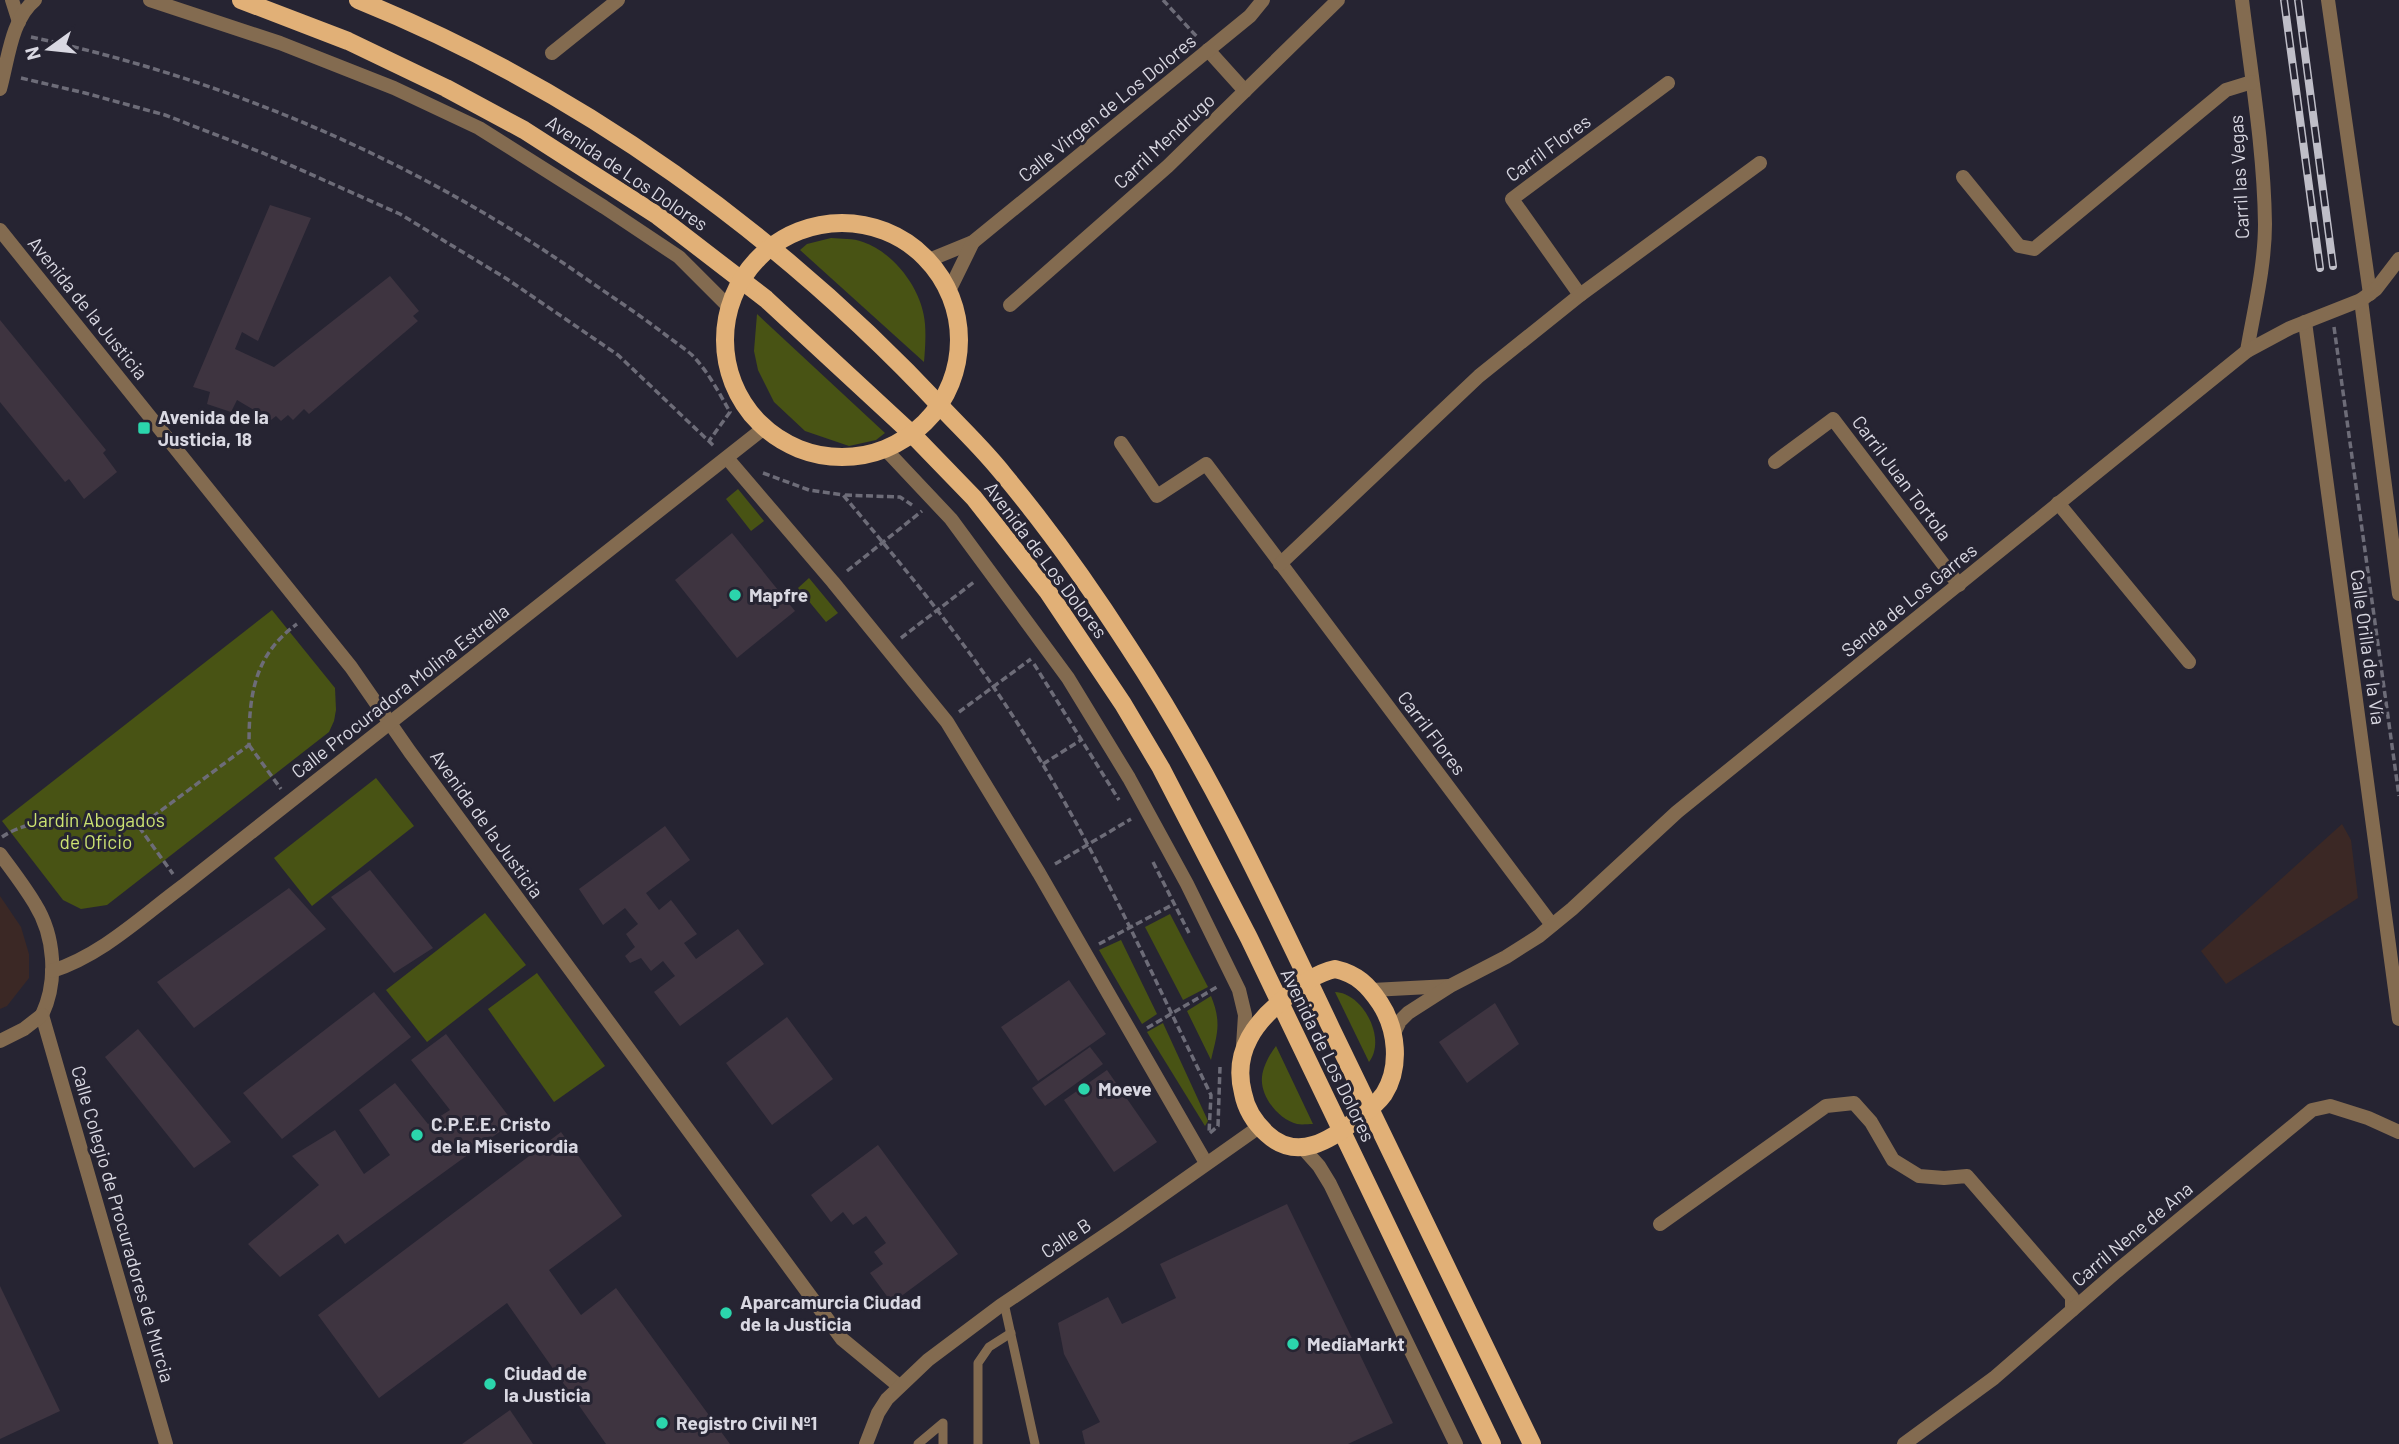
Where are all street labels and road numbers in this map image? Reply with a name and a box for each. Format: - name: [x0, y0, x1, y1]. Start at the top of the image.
- street label: Calle Virgen de Los Dolores: [1013, 29, 1200, 186]
- street label: Carril Mendrugo: [1108, 88, 1219, 193]
- street label: Carril Flores: [1501, 109, 1595, 186]
- street label: Avenida de Los Dolores: [542, 110, 712, 235]
- street label: Carril las Vegas: [2224, 114, 2253, 240]
- street label: Avenida de la Justicia: [24, 231, 153, 384]
- street label: Carril Juan Tortola: [1848, 411, 1957, 545]
- street label: Avenida de Los Dolores: [980, 477, 1113, 642]
- street label: Senda de Los Garres: [1836, 538, 1981, 661]
- street label: Calle Orilla de la Vía: [2346, 568, 2391, 726]
- street label: Calle Procuradora Molina Estrella: [286, 598, 513, 783]
- street label: Carril Flores: [1393, 686, 1471, 779]
- street label: Avenida de la Justicia: [426, 745, 549, 902]
- street label: Avenida de Los Dolores: [1276, 964, 1380, 1145]
- street label: Calle Colegio de Procuradores de Murcia: [67, 1063, 180, 1385]
- street label: Carril Nene de Ana: [2067, 1176, 2197, 1291]
- street label: Calle B: [1036, 1212, 1095, 1263]

